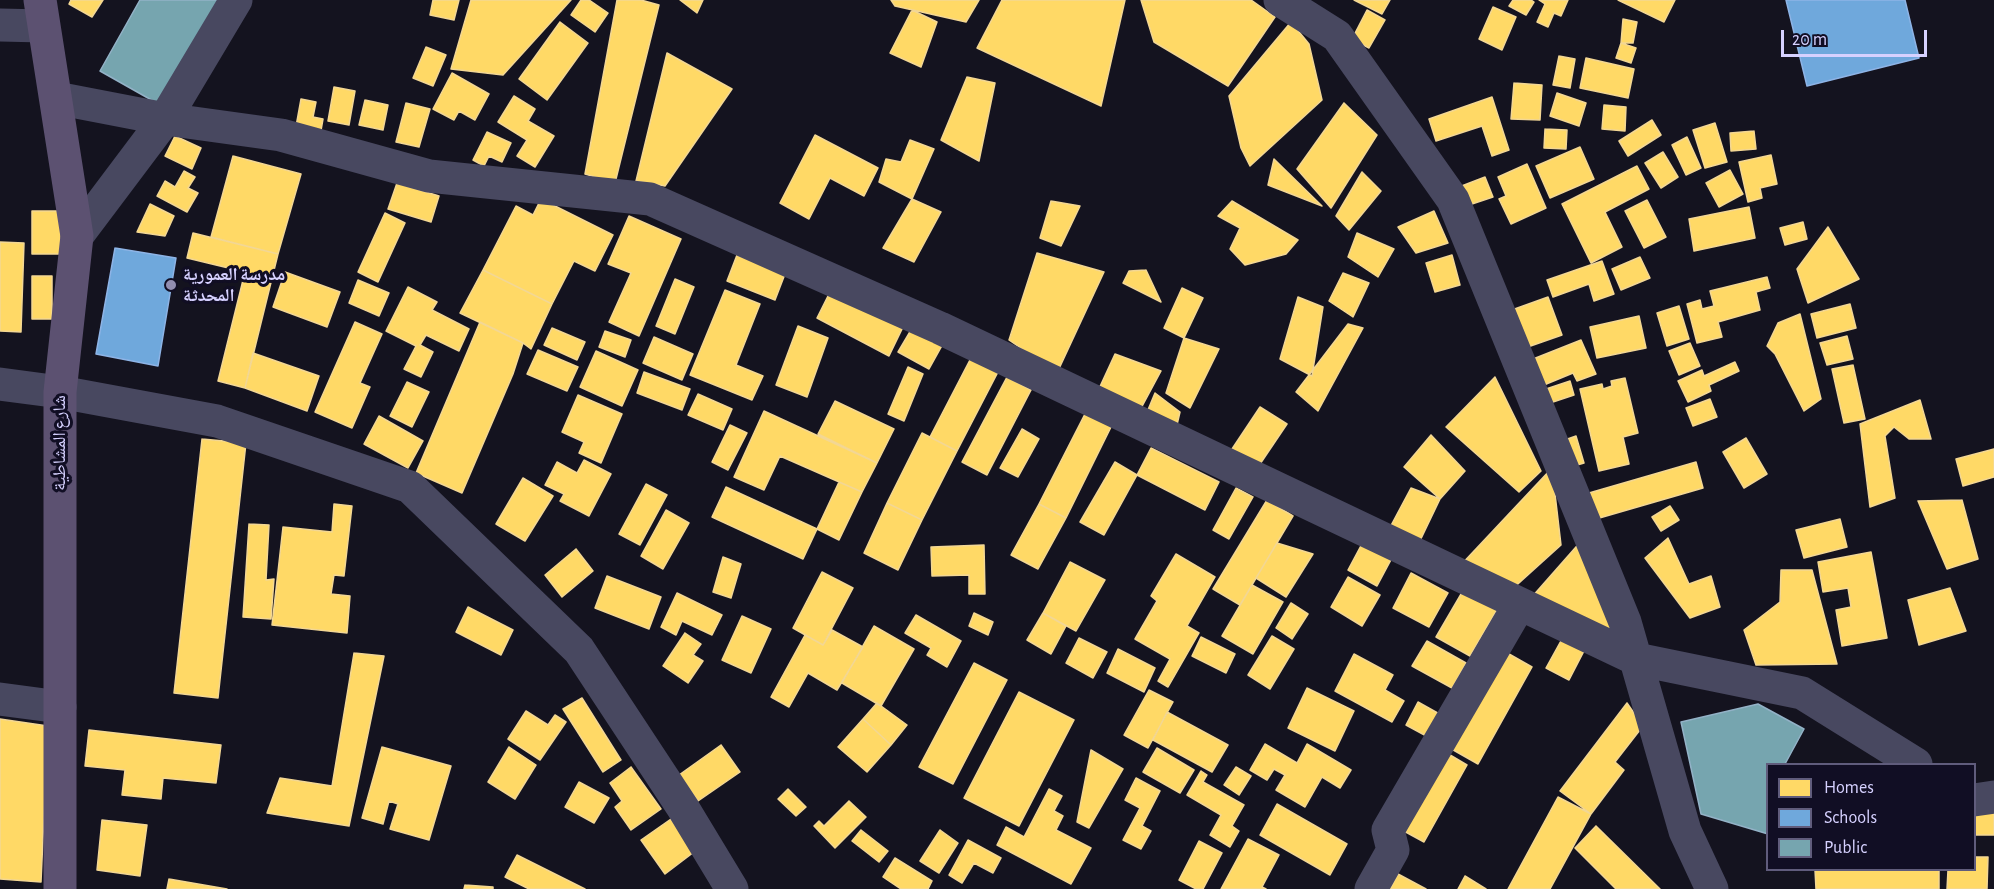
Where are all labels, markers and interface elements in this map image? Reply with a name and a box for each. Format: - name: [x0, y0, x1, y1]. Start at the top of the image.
- scale bar: [1784, 18, 1930, 56]
- text: 20 m: [1792, 31, 1827, 49]
- place label: مدرسة العمورية المحدثة: [183, 264, 285, 306]
- marker: مدرسة العمورية المحدثة: [164, 278, 178, 292]
- street label: شارع المشاطية: [49, 395, 71, 491]
- legend: [1766, 763, 1976, 871]
- text: Homes: [1824, 779, 1874, 797]
- text: Schools: [1824, 809, 1877, 827]
- text: Public: [1824, 839, 1867, 857]

